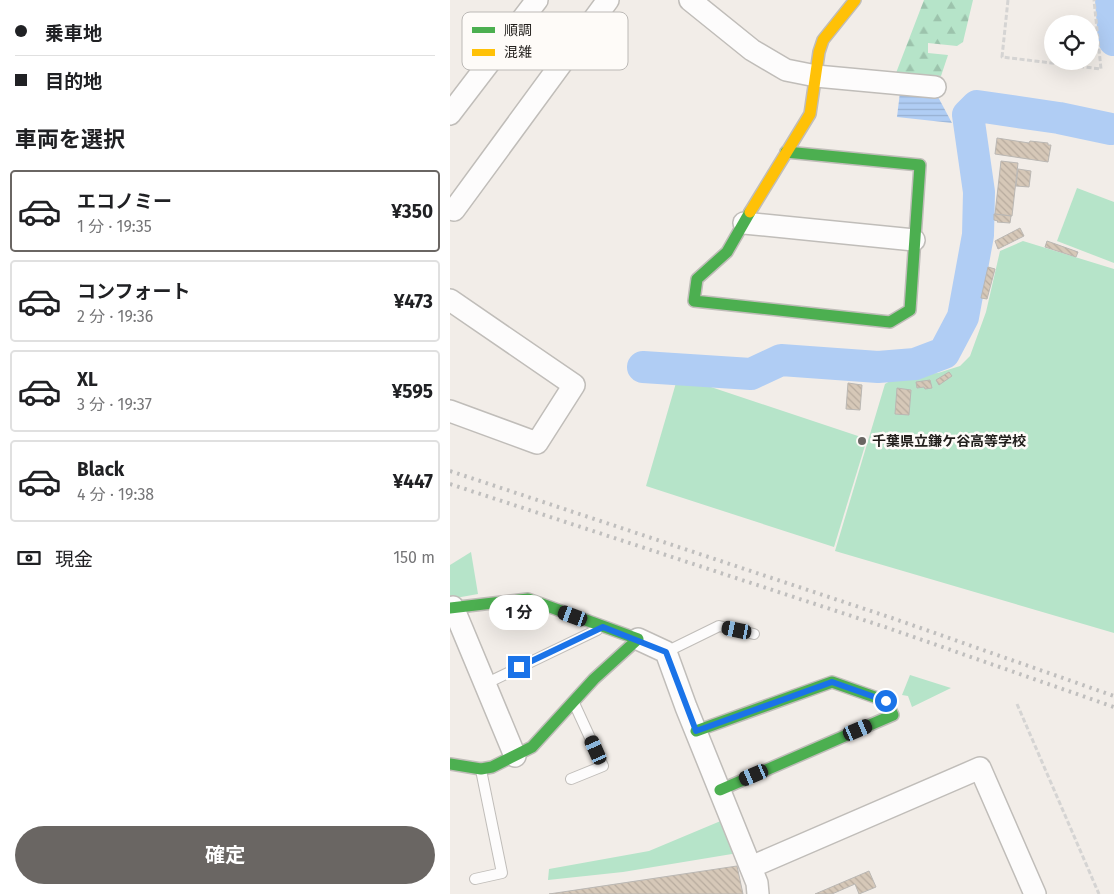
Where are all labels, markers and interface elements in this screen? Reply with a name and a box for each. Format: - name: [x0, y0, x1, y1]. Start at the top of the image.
- legend: [462, 12, 628, 70]
- map controls: [1044, 15, 1099, 70]
- button: locate: [1044, 15, 1099, 70]
- text: 乗車地: [45, 22, 102, 45]
- text: 順調: [504, 22, 532, 39]
- text: 混雑: [504, 44, 532, 61]
- text: 目的地: [45, 70, 102, 93]
- text: 車両を選択: [15, 126, 125, 153]
- icon: car: [17, 189, 62, 234]
- text: エコノミー: [77, 190, 172, 213]
- text: ¥350: [391, 200, 433, 223]
- text: 1 分 · 19:35: [77, 217, 152, 236]
- icon: car: [17, 279, 62, 324]
- text: コンフォート: [77, 280, 190, 303]
- text: ¥473: [394, 290, 433, 313]
- text: 2 分 · 19:36: [77, 307, 153, 326]
- text: XL: [77, 368, 98, 391]
- icon: car: [17, 369, 62, 414]
- text: ¥595: [392, 380, 433, 403]
- text: 3 分 · 19:37: [77, 395, 152, 414]
- place label: 千葉県立鎌ケ谷高等学校: [872, 433, 1026, 450]
- marker: 千葉県立鎌ケ谷高等学校: [856, 435, 868, 447]
- text: Black: [77, 458, 124, 481]
- icon: car: [17, 459, 62, 504]
- text: ¥447: [393, 470, 433, 493]
- text: 4 分 · 19:38: [77, 485, 154, 504]
- icon: cash: [15, 544, 43, 572]
- text: 現金: [55, 548, 93, 571]
- text: 150 m: [393, 548, 435, 567]
- callout: 1 分: [489, 594, 549, 630]
- text: 1 分: [505, 603, 533, 622]
- car: [556, 604, 589, 628]
- car: [720, 620, 753, 640]
- route end: [508, 656, 530, 678]
- route start: [875, 690, 897, 712]
- car: [841, 717, 874, 743]
- car: [583, 733, 608, 767]
- car: [737, 762, 770, 788]
- button: 確定: [15, 826, 435, 884]

